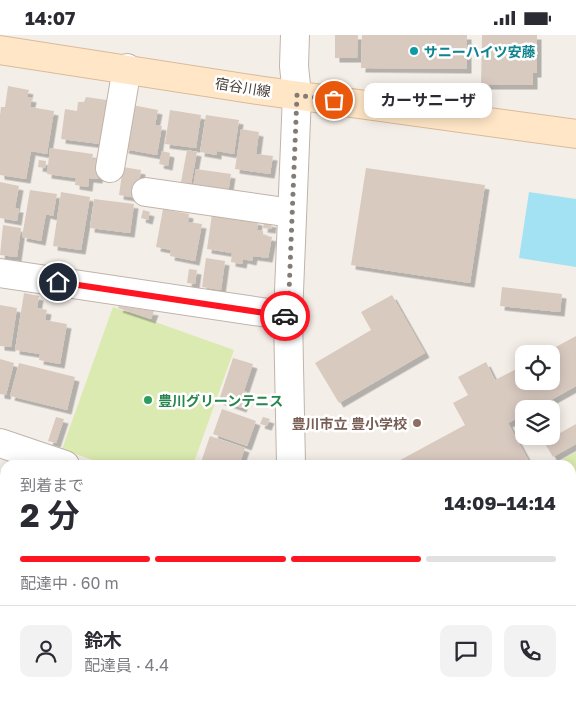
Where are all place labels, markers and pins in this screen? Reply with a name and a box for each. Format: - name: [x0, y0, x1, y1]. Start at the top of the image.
- place label: サニーハイツ安藤: [424, 43, 535, 60]
- marker: サニーハイツ安藤: [408, 45, 420, 57]
- pin: [313, 79, 355, 121]
- callout: カーサニーザ: [364, 83, 492, 117]
- pin: [37, 261, 79, 303]
- place label: 豊川グリーンテニス: [158, 392, 283, 409]
- marker: 豊川グリーンテニス: [142, 394, 154, 406]
- place label: 豊川市立 豊小学校: [292, 415, 407, 432]
- marker: 豊川市立 豊小学校: [411, 417, 423, 429]

